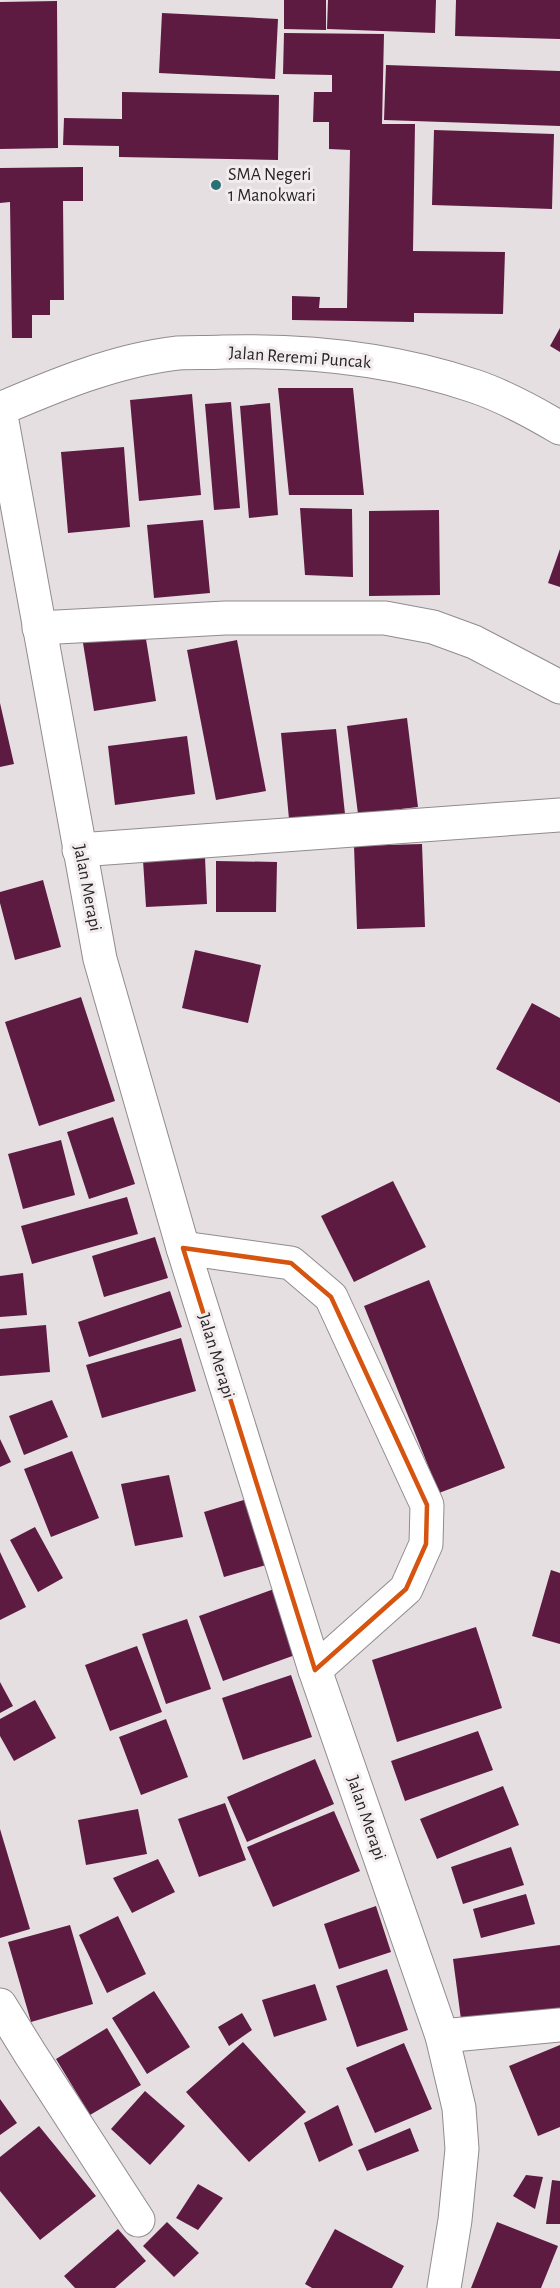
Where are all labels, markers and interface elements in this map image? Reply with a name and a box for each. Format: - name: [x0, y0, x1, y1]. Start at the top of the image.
- place label: SMA Negeri 1 Manokwari: [228, 166, 316, 205]
- marker: SMA Negeri 1 Manokwari: [209, 178, 223, 192]
- street label: Jalan Reremi Puncak: [228, 344, 372, 372]
- street label: Jalan Merapi: [70, 843, 104, 933]
- street label: Jalan Merapi: [195, 1311, 237, 1401]
- street label: Jalan Merapi: [343, 1773, 389, 1863]

